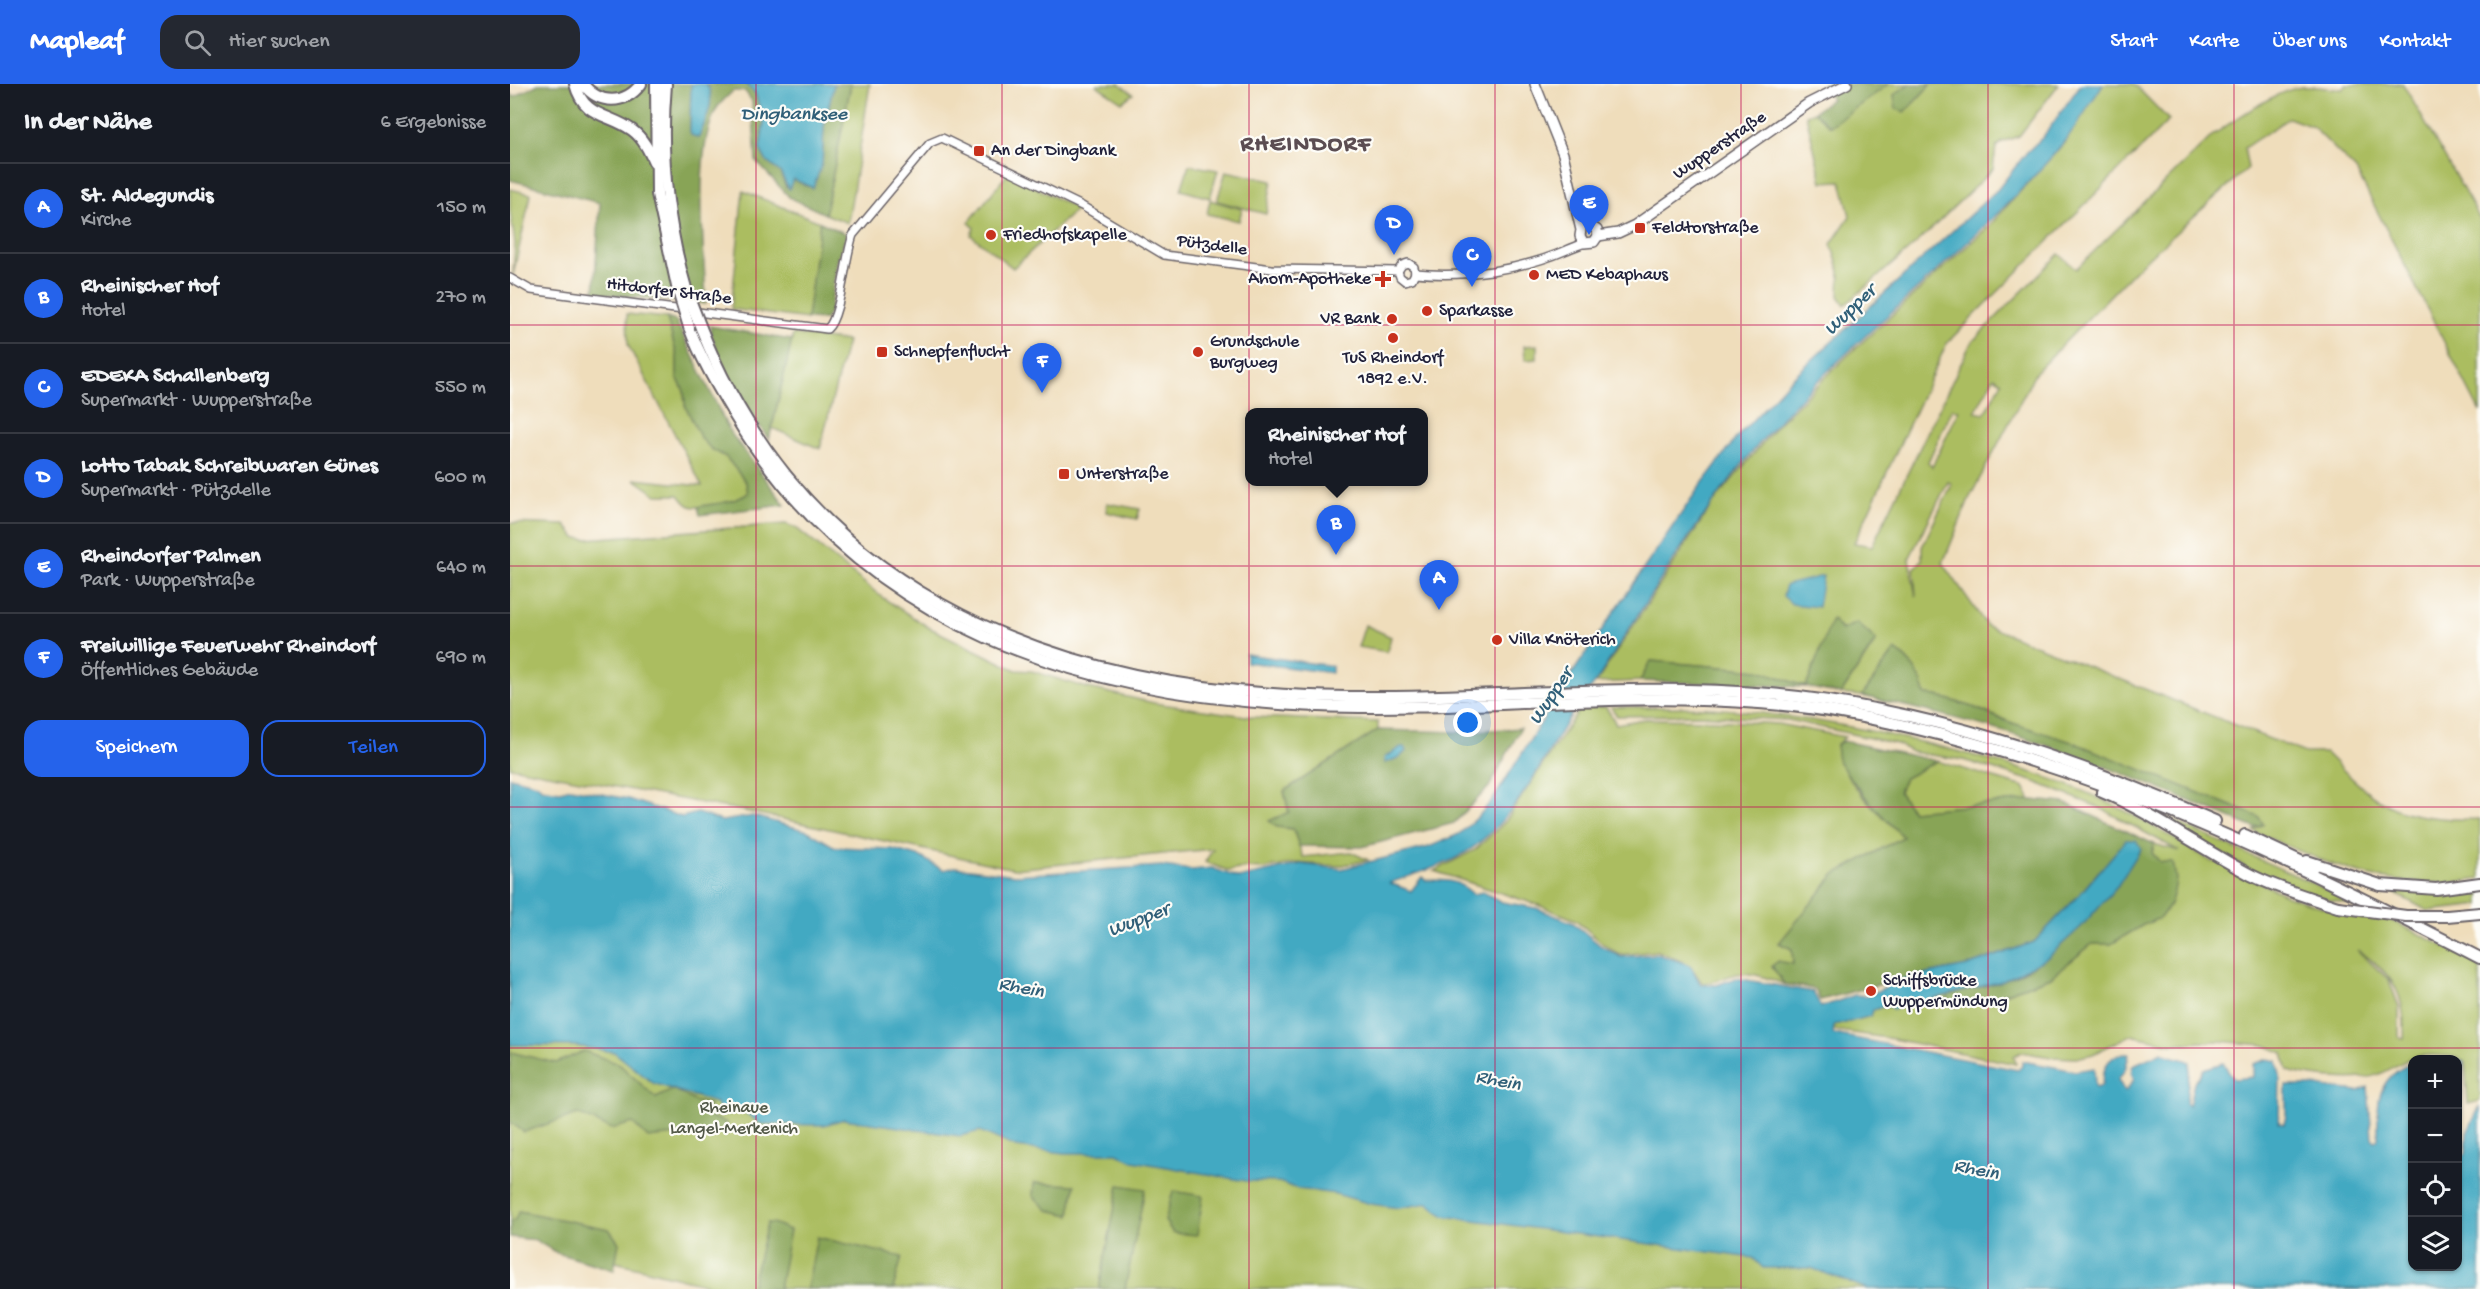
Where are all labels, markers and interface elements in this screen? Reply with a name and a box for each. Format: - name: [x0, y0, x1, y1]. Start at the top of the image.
- search box: [160, 15, 580, 69]
- text: Mapleaf: [30, 26, 124, 59]
- icon: search: [181, 26, 214, 59]
- text: Hier suchen: [229, 29, 330, 55]
- text: Start: [2110, 30, 2156, 55]
- text: Karte: [2189, 30, 2239, 55]
- text: Über uns: [2272, 30, 2346, 55]
- text: Kontakt: [2379, 30, 2450, 55]
- water label: Dingbanksee: [741, 104, 848, 127]
- street label: Wupperstraße: [1669, 107, 1771, 185]
- text: In der Nähe: [24, 108, 152, 139]
- text: 6 Ergebnisse: [380, 112, 486, 135]
- district label: RHEINDORF: [1239, 131, 1372, 160]
- place label: An der Dingbank: [991, 141, 1117, 162]
- marker: An der Dingbank: [972, 144, 986, 158]
- text: St. Aldegundis: [81, 184, 213, 210]
- pin: E: [1570, 186, 1608, 235]
- text: A: [38, 197, 49, 220]
- text: 150 m: [437, 197, 486, 220]
- pin: D: [1374, 206, 1414, 255]
- text: Kirche: [81, 210, 131, 233]
- place label: Feldtorstraße: [1651, 218, 1759, 239]
- marker: Feldtorstraße: [1633, 221, 1647, 235]
- place label: Friedhofskapelle: [1002, 225, 1128, 246]
- marker: Friedhofskapelle: [984, 228, 998, 242]
- street label: Pützdelle: [1175, 231, 1249, 261]
- pin: C: [1452, 238, 1492, 287]
- place label: MED Kebaphaus: [1546, 265, 1669, 286]
- marker: MED Kebaphaus: [1527, 268, 1541, 282]
- place label: Ahorn-Apotheke: [1248, 269, 1372, 290]
- marker: Ahorn-Apotheke: [1376, 272, 1390, 286]
- text: Rheinischer Hof: [81, 274, 218, 300]
- street label: Hitdorfer Straße: [605, 274, 733, 310]
- water label: Wupper: [1820, 278, 1885, 341]
- text: B: [38, 287, 49, 310]
- text: 270 m: [436, 287, 486, 310]
- text: Hotel: [81, 300, 126, 323]
- place label: Sparkasse: [1439, 301, 1514, 322]
- marker: Sparkasse: [1420, 304, 1434, 318]
- place label: VR Bank: [1320, 309, 1382, 330]
- marker: VR Bank: [1385, 312, 1399, 326]
- marker: TuS Rheindorf 1892 e.V.: [1386, 331, 1400, 345]
- place label: Grundschule Burgweg: [1209, 332, 1300, 374]
- place label: Schnepfenflucht: [894, 342, 1011, 363]
- pin: F: [1022, 344, 1062, 393]
- marker: Schnepfenflucht: [875, 345, 889, 359]
- marker: Grundschule Burgweg: [1191, 345, 1205, 359]
- place label: TuS Rheindorf 1892 e.V.: [1342, 348, 1445, 390]
- text: EDEKA Schallenberg: [81, 364, 270, 390]
- text: C: [38, 377, 49, 400]
- text: 550 m: [435, 377, 486, 400]
- text: Supermarkt · Wupperstraße: [81, 390, 312, 413]
- popup: [1245, 408, 1428, 486]
- text: Rheinischer Hof: [1268, 423, 1405, 449]
- text: Hotel: [1268, 449, 1313, 472]
- text: Lotto Tabak Schreibwaren Günes: [81, 454, 378, 480]
- place label: Unterstraße: [1076, 464, 1169, 485]
- text: D: [37, 467, 50, 490]
- text: 600 m: [434, 467, 486, 490]
- marker: Unterstraße: [1057, 467, 1071, 481]
- text: Supermarkt · Pützdelle: [81, 480, 271, 503]
- pin: B: [1316, 506, 1356, 555]
- text: Rheindorfer Palmen: [81, 544, 261, 570]
- text: E: [37, 557, 50, 580]
- text: 640 m: [436, 557, 486, 580]
- pin: A: [1420, 560, 1458, 610]
- text: Park · Wupperstraße: [81, 570, 255, 593]
- place label: Villa Knöterich: [1508, 630, 1616, 651]
- marker: Villa Knöterich: [1490, 633, 1504, 647]
- text: Freiwillige Feuerwehr Rheindorf: [81, 634, 376, 660]
- text: F: [38, 647, 49, 670]
- text: 690 m: [436, 647, 486, 670]
- text: Öffentliches Gebäude: [81, 660, 258, 683]
- water label: Wupper: [1525, 661, 1581, 730]
- your location: [1453, 708, 1482, 737]
- button: Speichern: [24, 720, 249, 777]
- button: Teilen: [261, 720, 486, 777]
- water label: Wupper: [1105, 897, 1176, 943]
- place label: Schiffsbrücke Wuppermündung: [1883, 971, 2008, 1013]
- water label: Rhein: [997, 973, 1046, 1005]
- marker: Schiffsbrücke Wuppermündung: [1864, 984, 1878, 998]
- map controls: [2408, 1055, 2462, 1271]
- button: +: [2408, 1055, 2462, 1109]
- water label: Rhein: [1474, 1066, 1523, 1098]
- park label: Rheinaue Langel-Merkenich: [670, 1098, 798, 1140]
- button: −: [2408, 1109, 2462, 1163]
- water label: Rhein: [1952, 1155, 2001, 1187]
- button: locate: [2408, 1163, 2462, 1217]
- button: layers: [2408, 1217, 2462, 1271]

